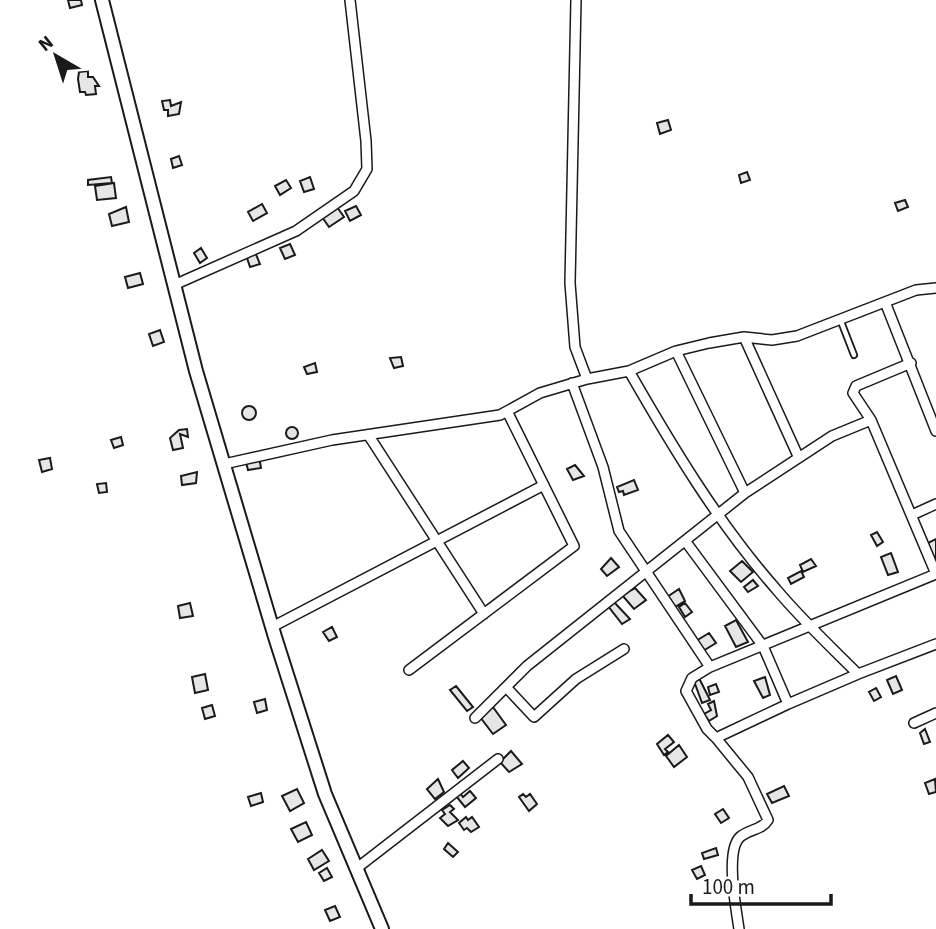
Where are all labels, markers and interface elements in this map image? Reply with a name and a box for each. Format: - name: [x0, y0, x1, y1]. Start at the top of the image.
- north arrow: [21, 21, 91, 91]
- text: N: [33, 29, 60, 58]
- scale bar: [691, 862, 831, 906]
- text: 100 m: [702, 872, 755, 902]

